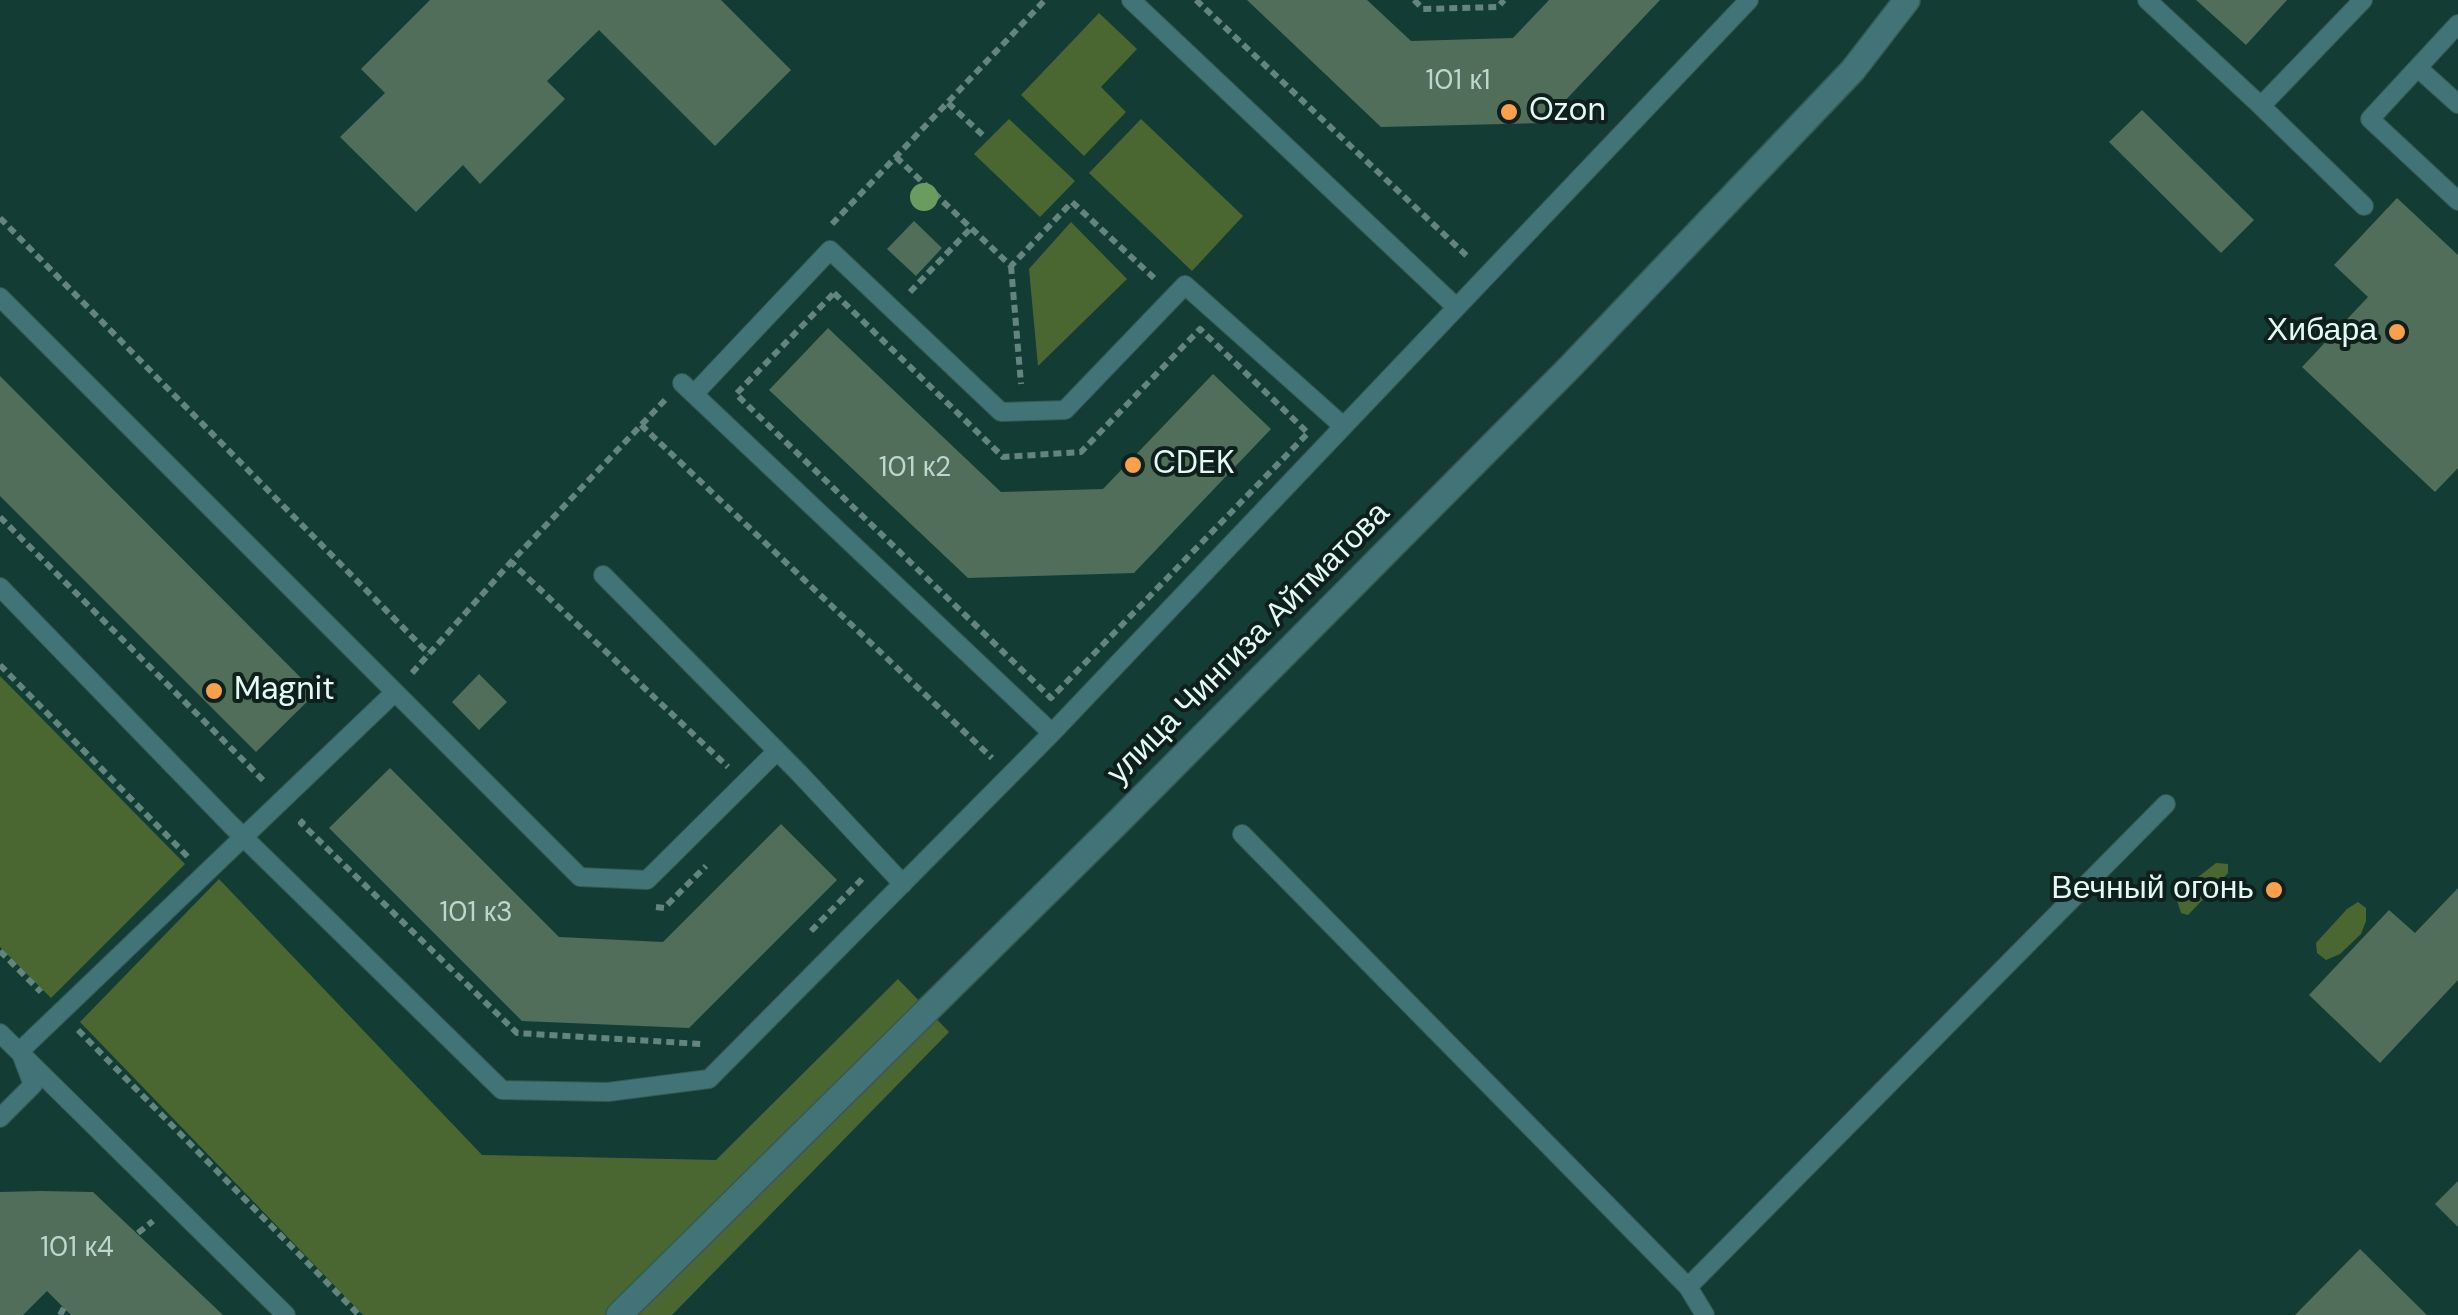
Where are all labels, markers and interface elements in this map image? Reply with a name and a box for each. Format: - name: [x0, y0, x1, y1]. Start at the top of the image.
- house number: 101 к1: [1425, 65, 1491, 99]
- place label: Ozon: [1529, 93, 1606, 131]
- marker: Ozon: [1498, 101, 1520, 123]
- place label: Хибара: [2267, 313, 2377, 351]
- marker: Хибара: [2386, 321, 2408, 343]
- place label: CDEK: [1153, 446, 1235, 484]
- house number: 101 к2: [879, 452, 951, 486]
- marker: CDEK: [1122, 454, 1144, 476]
- street label: улица Чингиза Айтматова: [1100, 495, 1398, 793]
- place label: Magnit: [234, 672, 335, 710]
- marker: Magnit: [203, 680, 225, 702]
- place label: Вечный огонь: [2051, 871, 2254, 909]
- marker: Вечный огонь: [2263, 879, 2285, 901]
- house number: 101 к3: [440, 897, 512, 931]
- house number: 101 к4: [40, 1232, 114, 1266]

